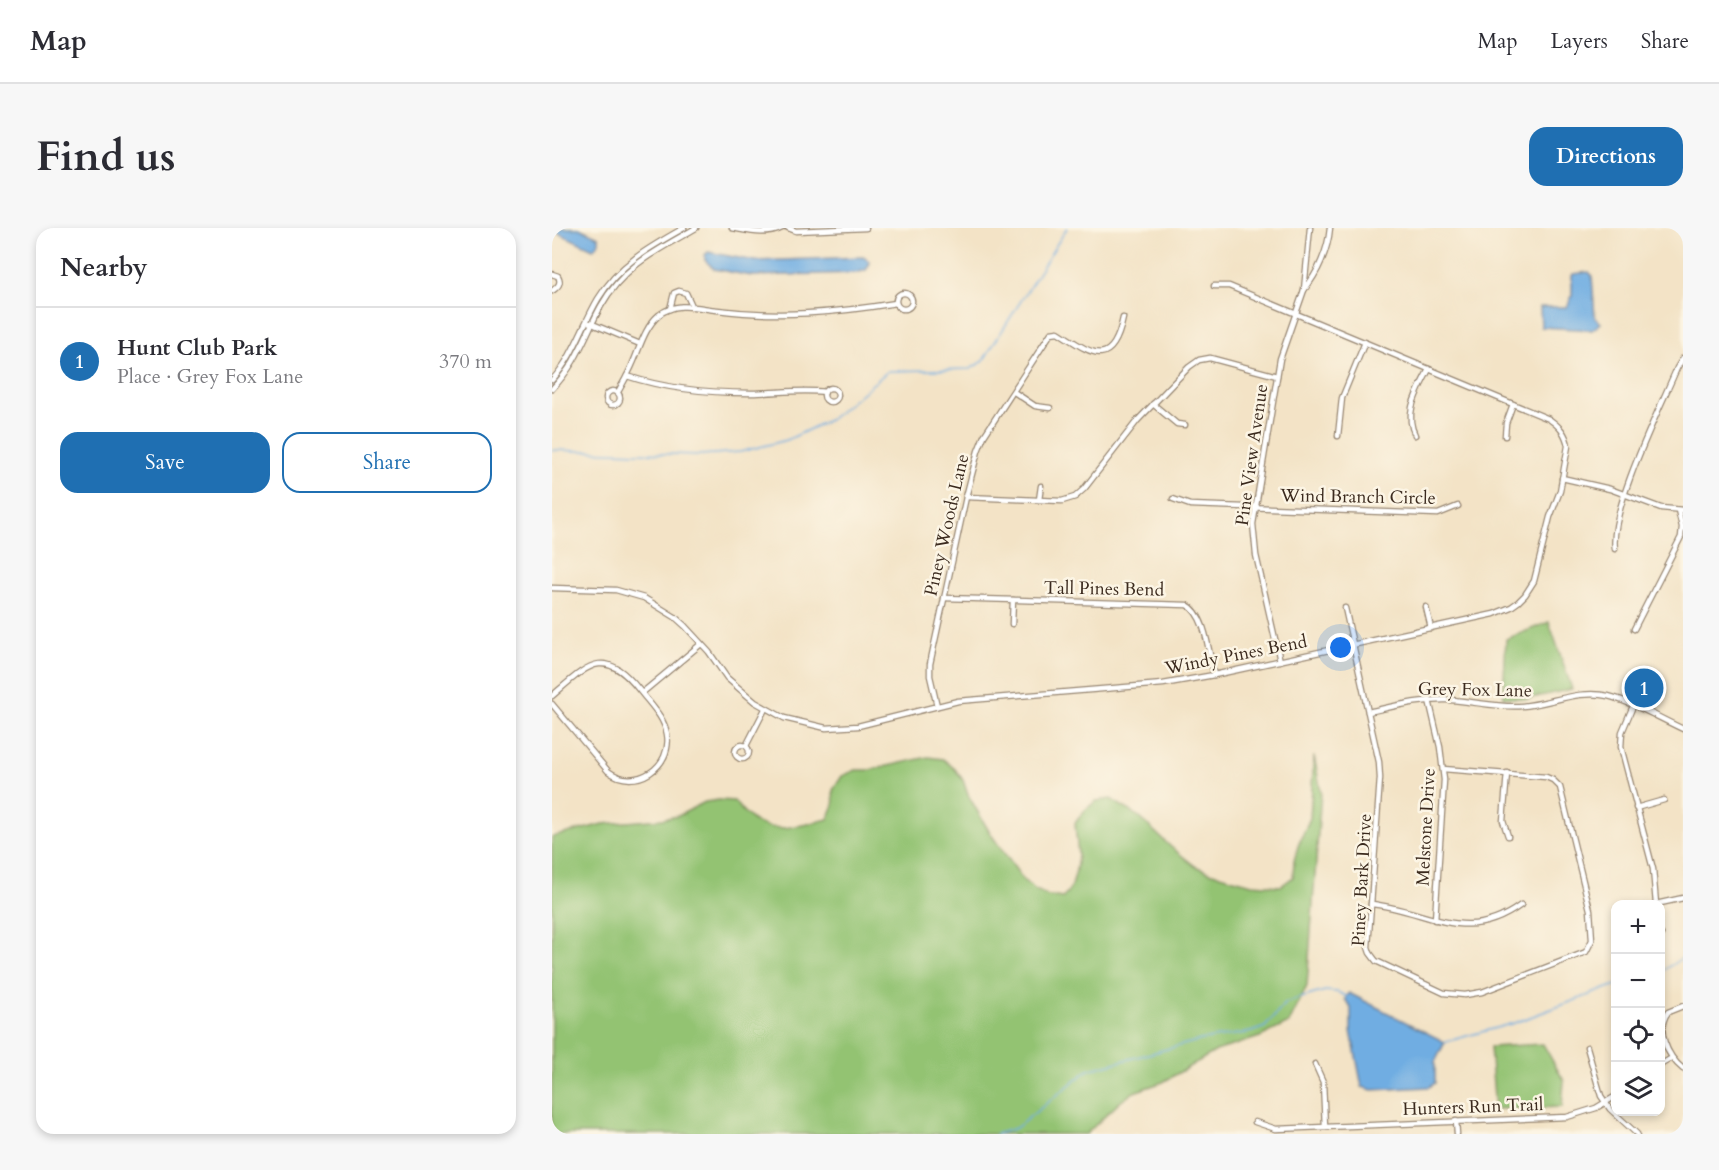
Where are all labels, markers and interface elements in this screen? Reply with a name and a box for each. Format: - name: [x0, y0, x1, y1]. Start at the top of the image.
- text: Map: [30, 22, 87, 60]
- text: Map: [1478, 27, 1518, 56]
- text: Layers: [1551, 27, 1608, 56]
- text: Share: [1641, 27, 1689, 56]
- button: Directions: [1529, 127, 1683, 186]
- text: Find us: [36, 128, 176, 185]
- text: Nearby: [60, 250, 148, 285]
- text: Hunt Club Park: [117, 333, 278, 363]
- text: 1: [74, 348, 85, 375]
- text: 370 m: [439, 348, 492, 375]
- text: Place · Grey Fox Lane: [117, 363, 303, 390]
- street label: Pine View Avenue: [1230, 382, 1274, 528]
- button: Save: [60, 432, 270, 493]
- button: Share: [282, 432, 492, 493]
- street label: Piney Woods Lane: [918, 451, 976, 599]
- street label: Wind Branch Circle: [1279, 483, 1436, 511]
- street label: Tall Pines Bend: [1044, 575, 1165, 603]
- street label: Windy Pines Bend: [1162, 629, 1310, 681]
- your location: [1326, 633, 1355, 662]
- pin: 1: [1624, 666, 1664, 710]
- street label: Grey Fox Lane: [1418, 677, 1532, 703]
- street label: Melstone Drive: [1410, 767, 1442, 887]
- street label: Piney Bark Drive: [1346, 813, 1378, 947]
- map controls: [1611, 900, 1665, 1116]
- button: +: [1611, 900, 1665, 954]
- button: −: [1611, 954, 1665, 1008]
- button: locate: [1611, 1008, 1665, 1062]
- button: layers: [1611, 1062, 1665, 1116]
- street label: Hunters Run Trail: [1402, 1092, 1544, 1122]

